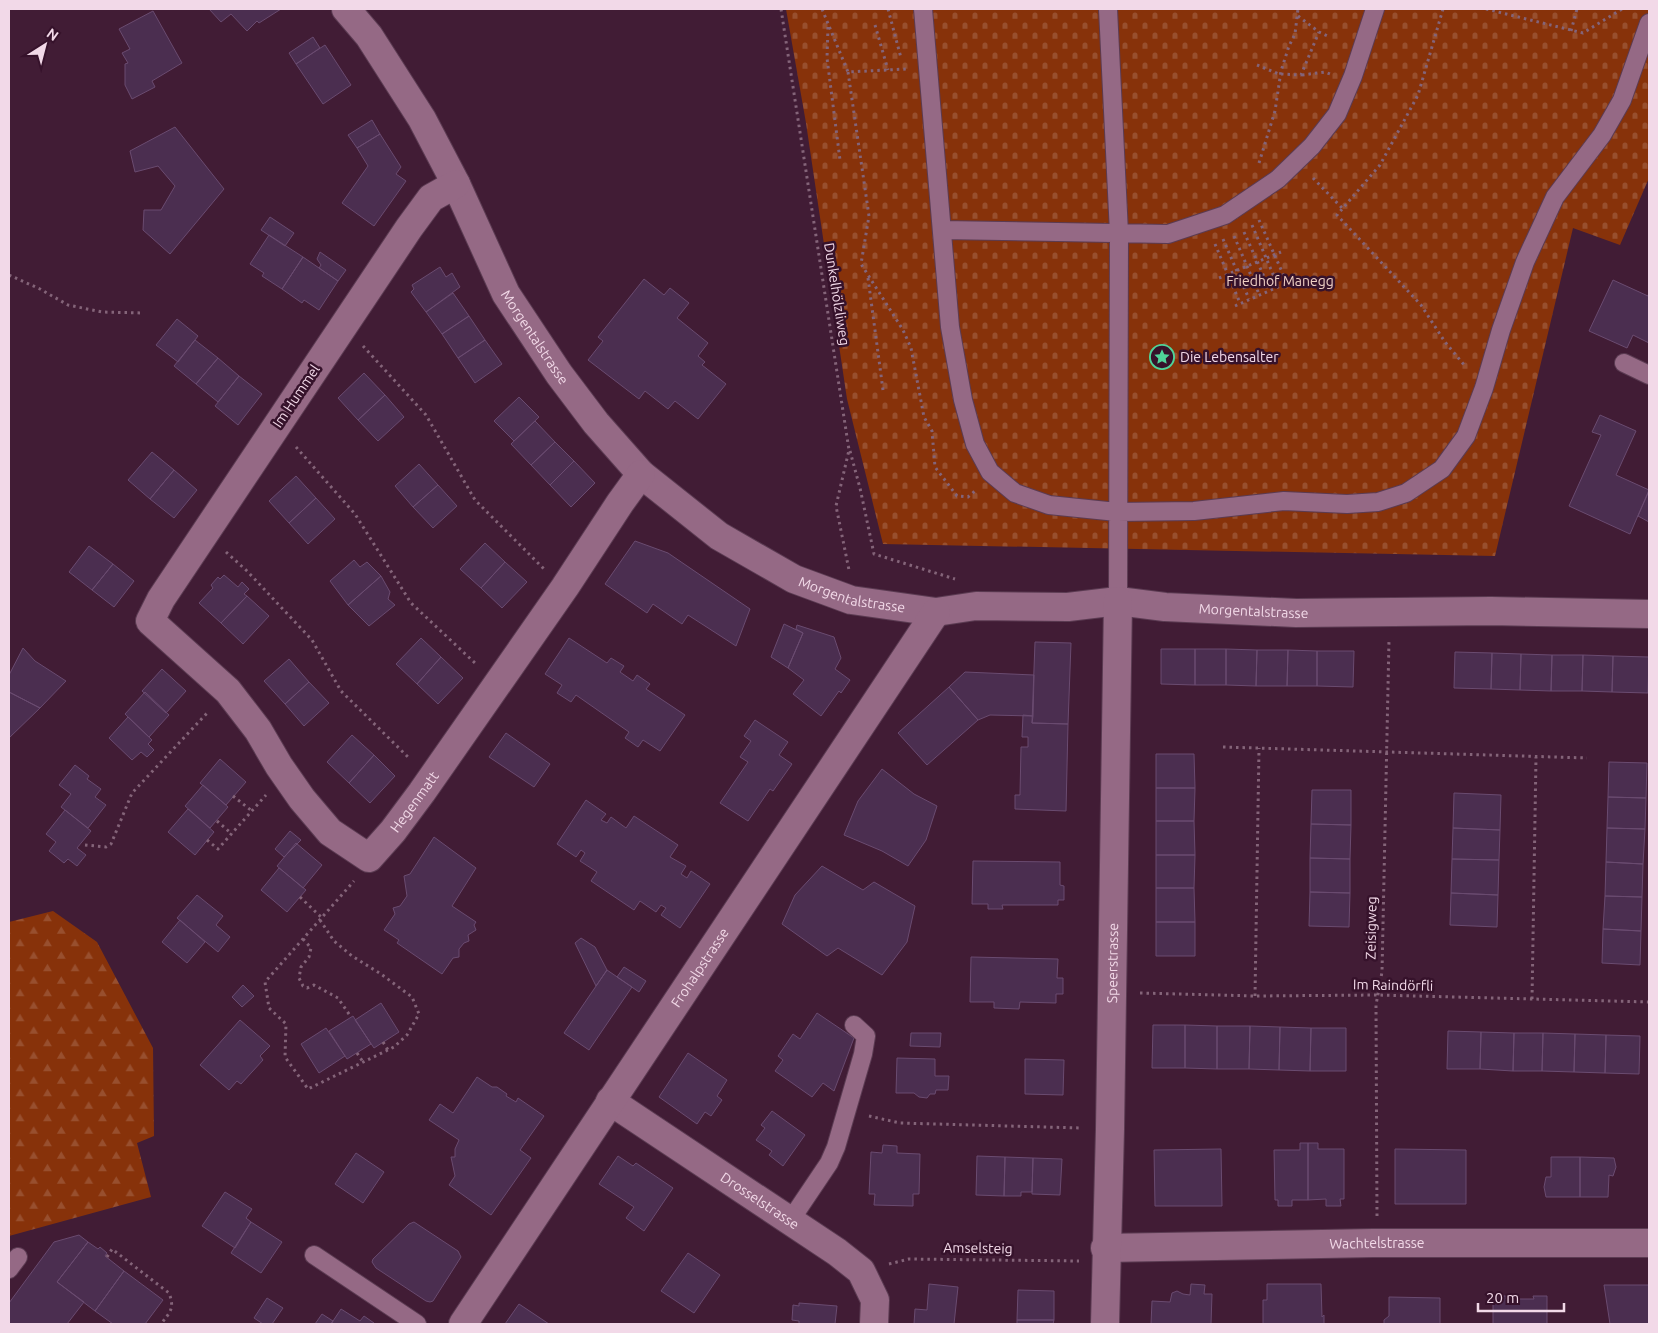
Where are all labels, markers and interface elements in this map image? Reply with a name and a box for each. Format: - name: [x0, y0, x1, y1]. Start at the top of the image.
- north arrow: [20, 20, 70, 70]
- text: N: [44, 25, 62, 44]
- street label: Dunkelhölzliweg: [821, 241, 853, 347]
- park label: Friedhof Manegg: [1226, 273, 1334, 289]
- street label: Morgentalstrasse: [498, 287, 572, 387]
- place icon: Die Lebensalter: [1149, 344, 1175, 370]
- place label: Die Lebensalter: [1180, 349, 1279, 365]
- street label: Im Hummel: [269, 361, 323, 430]
- street label: Morgentalstrasse: [796, 573, 906, 616]
- street label: Morgentalstrasse: [1198, 601, 1308, 621]
- street label: Hegenmatt: [387, 768, 442, 836]
- street label: Zeisigweg: [1362, 896, 1380, 960]
- street label: Speerstrasse: [1104, 923, 1121, 1003]
- street label: Frohalpstrasse: [668, 925, 732, 1010]
- street label: Im Raindörfli: [1353, 976, 1433, 994]
- street label: Drosselstrasse: [718, 1169, 802, 1233]
- street label: Wachtelstrasse: [1329, 1235, 1425, 1252]
- street label: Amselsteig: [943, 1239, 1013, 1257]
- scale bar: [1478, 1280, 1564, 1312]
- text: 20 m: [1486, 1289, 1519, 1306]

